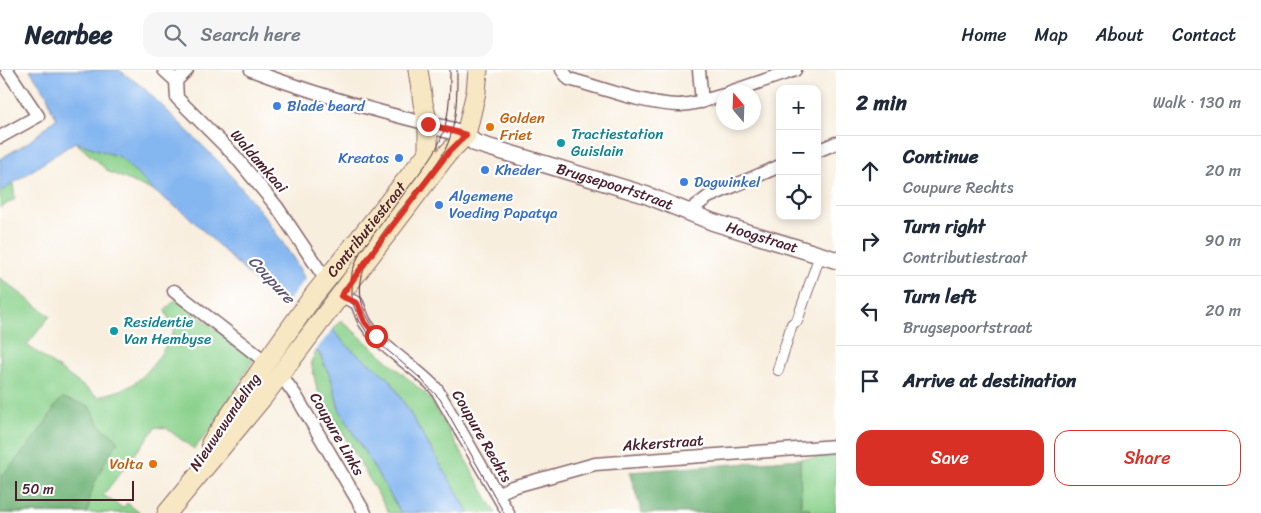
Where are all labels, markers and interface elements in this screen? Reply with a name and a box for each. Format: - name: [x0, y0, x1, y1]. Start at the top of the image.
- search box: [143, 12, 493, 57]
- text: Nearbee: [25, 14, 113, 56]
- text: Search here: [201, 18, 301, 51]
- text: Home: [962, 19, 1007, 51]
- text: Map: [1035, 19, 1068, 51]
- text: About: [1096, 19, 1144, 51]
- text: Contact: [1172, 19, 1236, 51]
- icon: search: [161, 21, 189, 49]
- text: 2 min: [856, 84, 907, 122]
- north arrow: [716, 85, 761, 130]
- map controls: [776, 85, 821, 220]
- button: +: [776, 85, 821, 130]
- text: Walk · 130 m: [1153, 88, 1241, 117]
- place label: Blade beard: [287, 93, 366, 119]
- marker: Blade beard: [271, 100, 283, 112]
- place label: Golden Friet: [500, 105, 545, 148]
- route end: [417, 113, 440, 136]
- marker: Golden Friet: [484, 121, 496, 133]
- place label: Tractiestation Guislain: [571, 121, 663, 164]
- street label: Waldamkaai: [224, 123, 295, 199]
- button: −: [776, 130, 821, 175]
- marker: Tractiestation Guislain: [555, 137, 567, 149]
- text: Continue: [903, 140, 979, 173]
- place label: Kreatos: [338, 145, 390, 171]
- marker: Kreatos: [393, 152, 405, 164]
- street label: Brugsepoortstraat: [553, 155, 678, 218]
- text: 20 m: [1205, 156, 1241, 185]
- place label: Kheder: [495, 157, 542, 183]
- icon: ahead: [856, 157, 884, 185]
- marker: Kheder: [479, 164, 491, 176]
- place label: Dagwinkel: [694, 169, 761, 195]
- text: Coupure Rechts: [903, 173, 1014, 202]
- street label: Contributiestraat: [320, 175, 414, 283]
- button: locate: [776, 175, 821, 220]
- marker: Dagwinkel: [678, 176, 690, 188]
- place label: Algemene Voeding Papatya: [448, 183, 558, 226]
- marker: Algemene Voeding Papatya: [433, 199, 445, 211]
- text: Turn right: [903, 210, 985, 243]
- street label: Hoogstraat: [723, 214, 802, 261]
- text: 90 m: [1205, 226, 1241, 255]
- icon: right: [856, 227, 884, 255]
- text: Contributiestraat: [903, 243, 1027, 272]
- water label: Coupure: [241, 248, 303, 312]
- text: Turn left: [903, 280, 976, 313]
- text: 20 m: [1205, 296, 1241, 325]
- icon: left: [856, 297, 884, 325]
- place label: Residentie Van Hembyse: [124, 309, 211, 352]
- text: Brugsepoortstraat: [903, 313, 1033, 342]
- marker: Residentie Van Hembyse: [108, 325, 120, 337]
- route start: [365, 325, 388, 348]
- text: Arrive at destination: [903, 364, 1076, 397]
- street label: Nieuwewandeling: [182, 367, 268, 476]
- icon: arrive: [856, 367, 884, 395]
- street label: Coupure Rechts: [445, 385, 520, 488]
- street label: Coupure Links: [303, 387, 372, 481]
- street label: Akkerstraat: [621, 427, 705, 459]
- button: Save: [856, 430, 1044, 486]
- button: Share: [1054, 430, 1241, 486]
- place label: Volta: [109, 451, 143, 477]
- marker: Volta: [147, 458, 159, 470]
- text: 50 m: [22, 477, 54, 502]
- scale bar: [15, 478, 134, 501]

